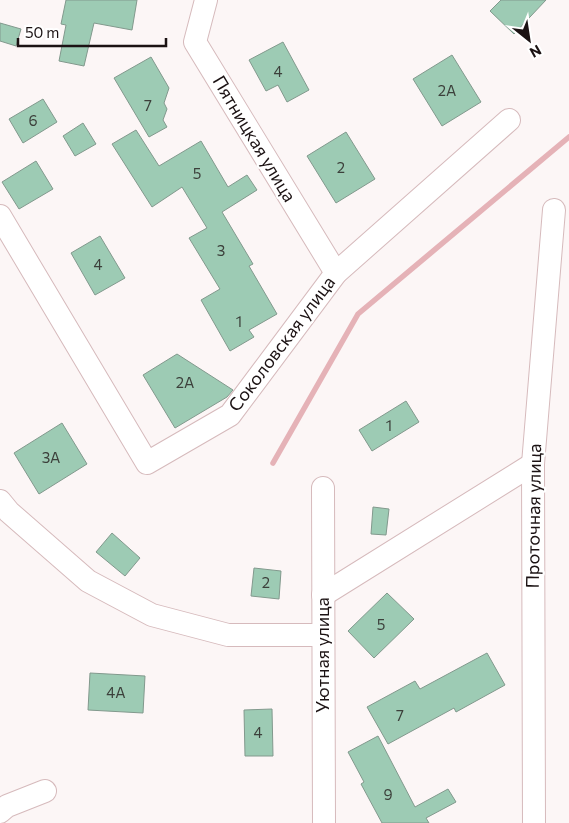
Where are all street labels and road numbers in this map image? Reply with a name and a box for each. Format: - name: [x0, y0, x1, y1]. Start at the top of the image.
- street label: Пятницкая улица: [208, 71, 301, 206]
- street label: Соколовская улица: [223, 271, 339, 415]
- street label: Проточная улица: [521, 443, 545, 589]
- street label: Уютная улица: [311, 597, 333, 713]

